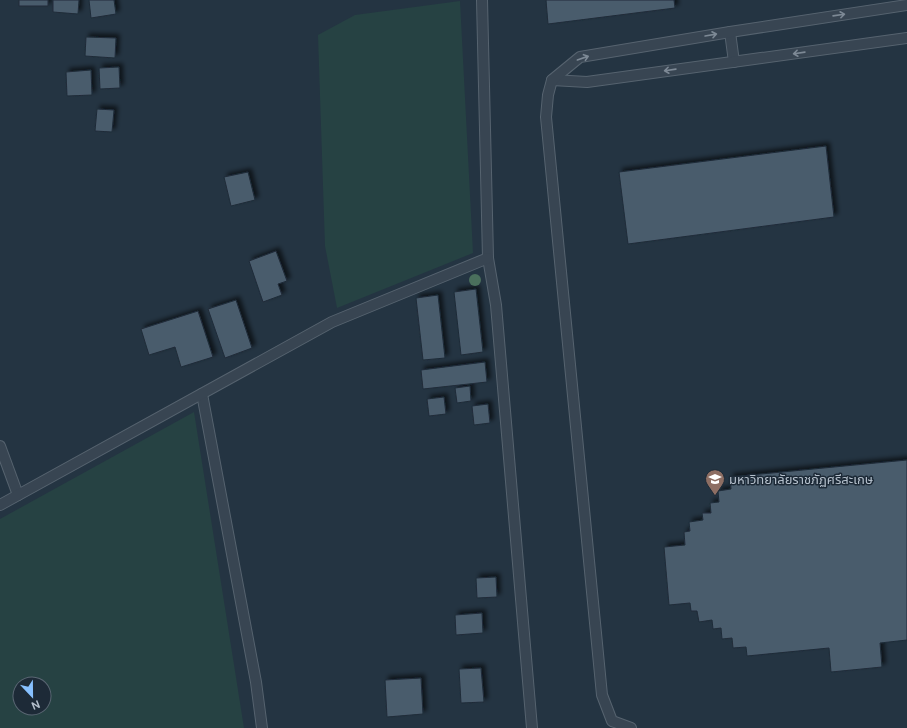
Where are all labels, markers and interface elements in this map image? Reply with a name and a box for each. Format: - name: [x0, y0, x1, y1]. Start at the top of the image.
- one-way arrow: [832, 11, 845, 19]
- one-way arrow: [704, 31, 717, 39]
- one-way arrow: [793, 49, 806, 57]
- one-way arrow: [577, 53, 589, 61]
- one-way arrow: [664, 66, 677, 74]
- school or university icon: มหาวิทยาลัยราชภัฏศรีสะเกษ: [704, 468, 726, 496]
- place label: มหาวิทยาลัยราชภัฏศรีสะเกษ: [729, 471, 873, 488]
- north arrow: [12, 676, 52, 716]
- text: N: [29, 697, 42, 713]

